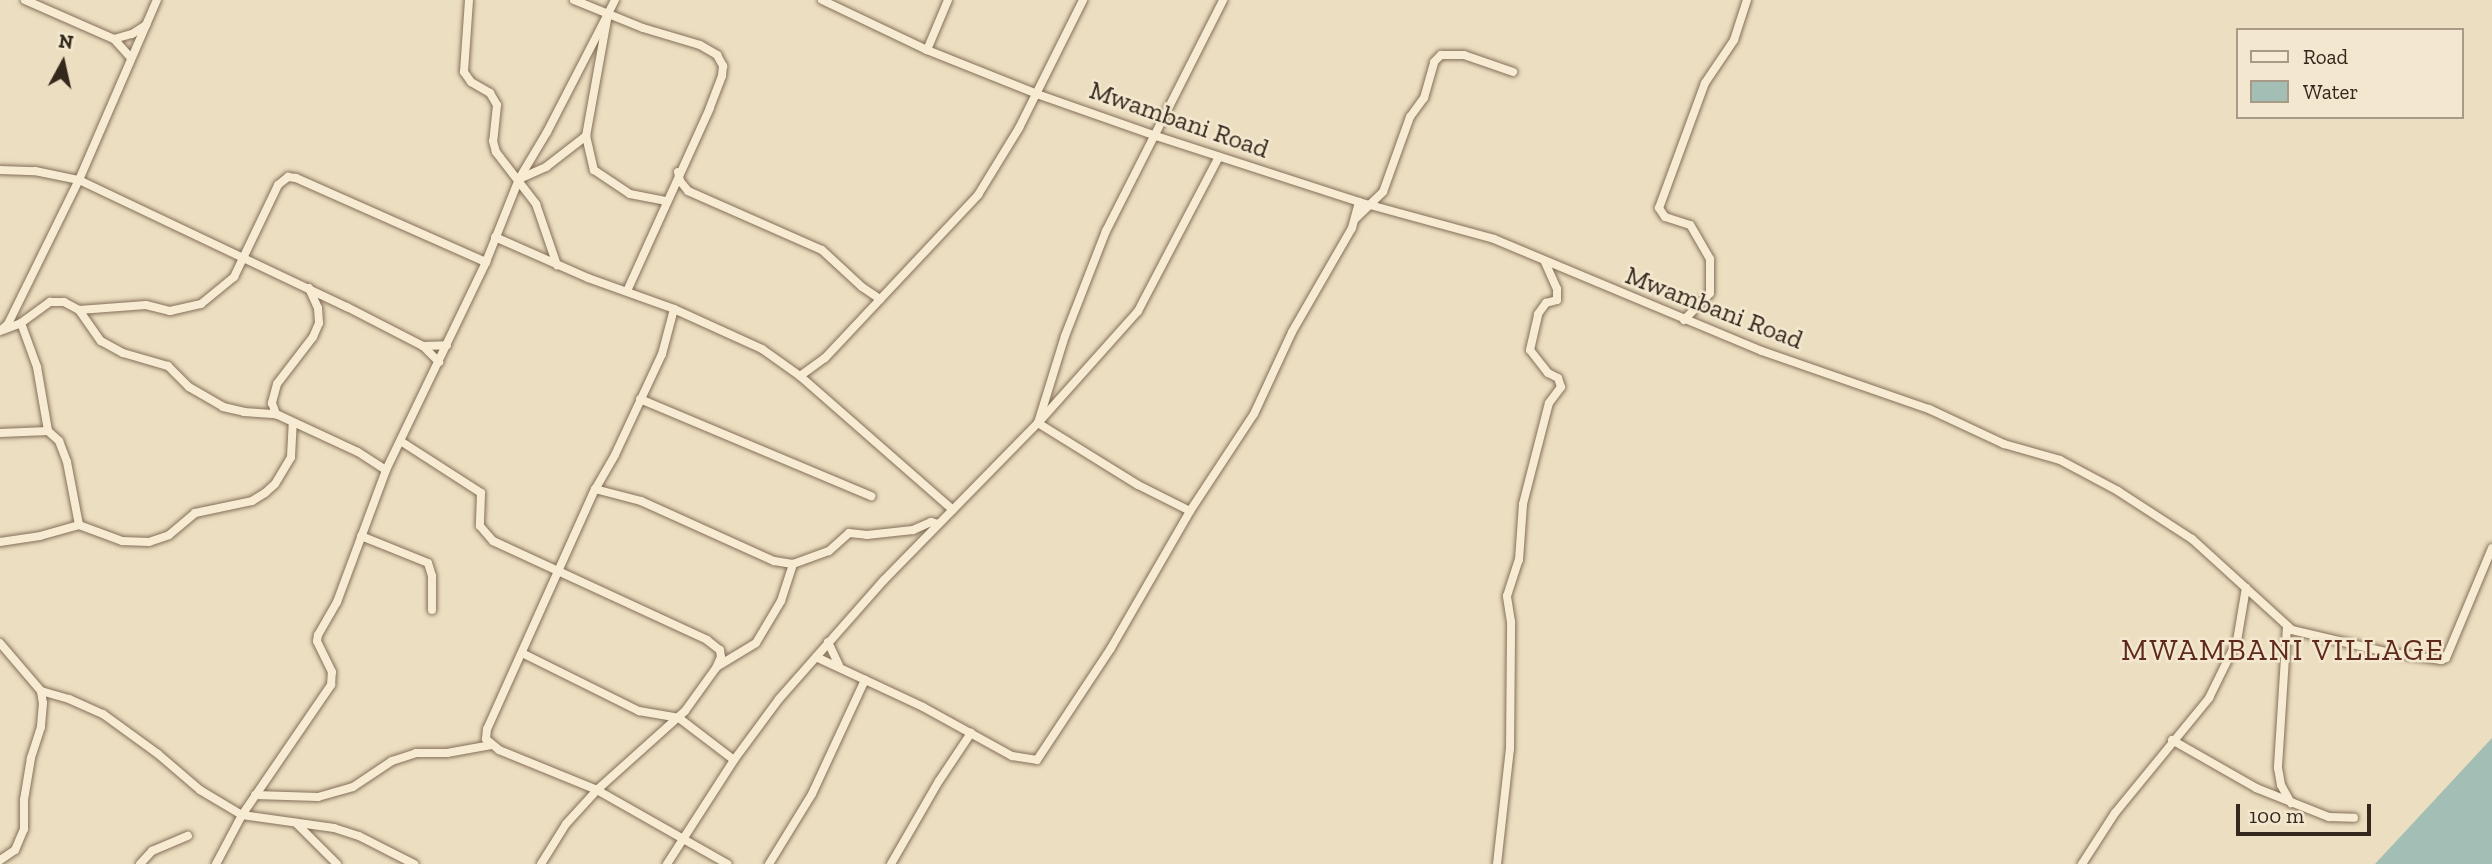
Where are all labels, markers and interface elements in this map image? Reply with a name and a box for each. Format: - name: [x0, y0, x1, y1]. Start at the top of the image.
- north arrow: [28, 28, 98, 98]
- legend: [2236, 28, 2464, 119]
- text: N: [57, 29, 75, 54]
- text: Road: [2303, 44, 2348, 69]
- street label: Mwambani Road: [1085, 75, 1273, 165]
- text: Water: [2303, 79, 2358, 104]
- street label: Mwambani Road: [1621, 260, 1807, 356]
- district label: MWAMBANI VILLAGE: [2122, 632, 2444, 668]
- scale bar: [2240, 790, 2375, 834]
- text: 100 m: [2249, 803, 2304, 828]

